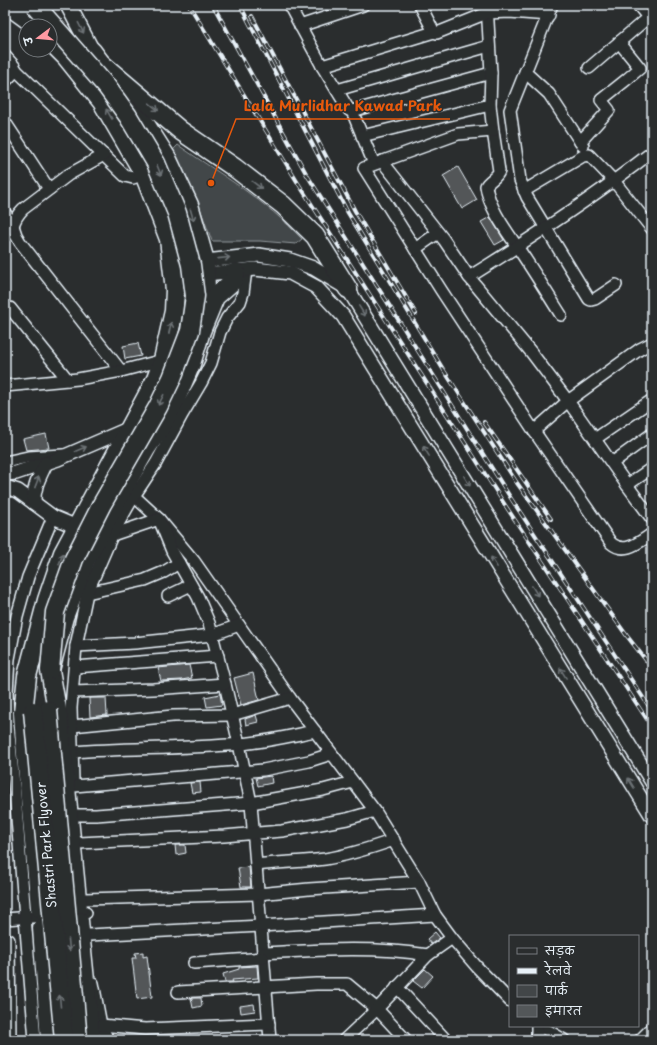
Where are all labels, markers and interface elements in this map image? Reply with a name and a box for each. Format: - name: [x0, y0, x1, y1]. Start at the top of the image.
- north arrow: [18, 18, 58, 58]
- one-way arrow: [77, 22, 85, 34]
- text: उ: [18, 33, 37, 48]
- callout: Lala Murlidhar Kawad Park: [236, 93, 450, 119]
- text: Lala Murlidhar Kawad Park: [244, 95, 443, 116]
- one-way arrow: [148, 103, 159, 112]
- one-way arrow: [105, 108, 113, 120]
- one-way arrow: [156, 163, 163, 175]
- one-way arrow: [252, 181, 263, 189]
- one-way arrow: [189, 208, 196, 221]
- one-way arrow: [217, 255, 230, 262]
- one-way arrow: [357, 305, 366, 316]
- one-way arrow: [166, 322, 174, 335]
- one-way arrow: [157, 394, 164, 406]
- one-way arrow: [75, 444, 87, 452]
- one-way arrow: [422, 445, 430, 457]
- one-way arrow: [463, 475, 471, 487]
- one-way arrow: [34, 476, 42, 488]
- one-way arrow: [58, 553, 66, 565]
- one-way arrow: [490, 556, 498, 568]
- one-way arrow: [531, 586, 539, 597]
- one-way arrow: [558, 667, 566, 679]
- one-way arrow: [627, 777, 635, 789]
- street label: Shastri Park Flyover: [30, 780, 60, 909]
- legend: [509, 935, 639, 1027]
- one-way arrow: [65, 938, 72, 951]
- text: सड़क: [544, 941, 576, 959]
- text: रेलवे: [543, 960, 572, 979]
- text: पार्क: [544, 981, 569, 999]
- one-way arrow: [57, 995, 64, 1008]
- text: इमारत: [545, 1001, 583, 1019]

